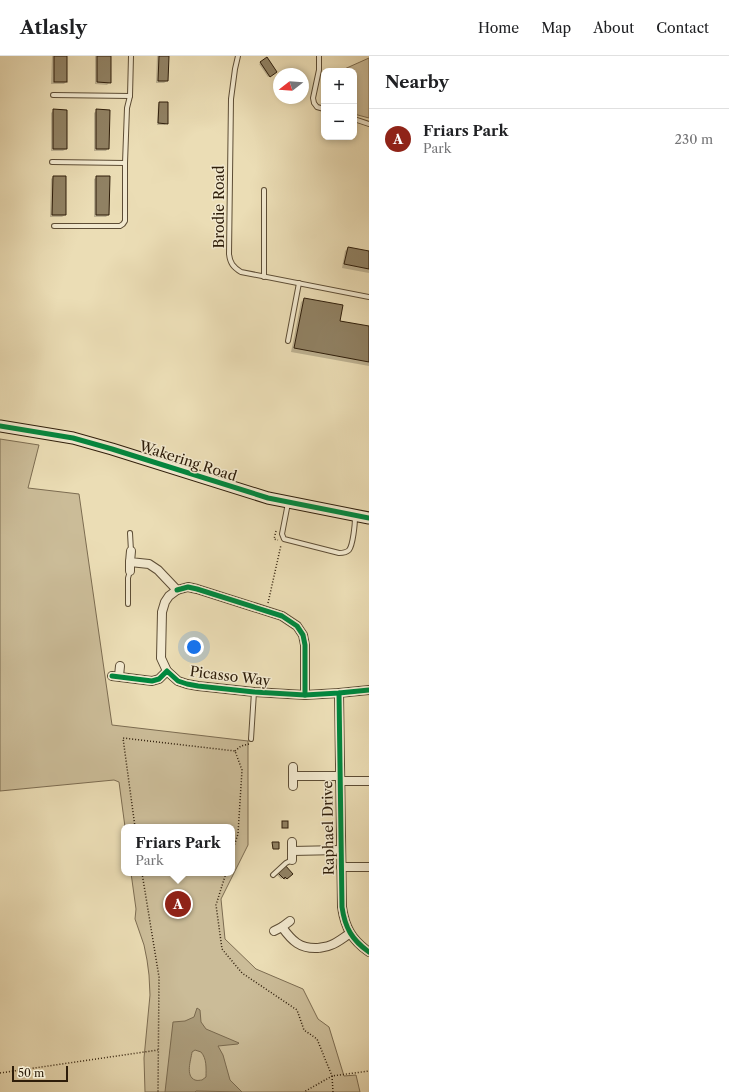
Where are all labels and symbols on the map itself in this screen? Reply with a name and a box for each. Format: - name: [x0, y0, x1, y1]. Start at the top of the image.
- north arrow: [273, 68, 309, 104]
- street label: Brodie Road: [210, 165, 228, 249]
- street label: Wakering Road: [136, 436, 240, 485]
- your location: [184, 637, 204, 657]
- street label: Picasso Way: [189, 662, 272, 690]
- street label: Raphael Drive: [318, 780, 338, 875]
- pin: A: [165, 889, 191, 919]
- scale bar: [12, 1064, 68, 1083]

